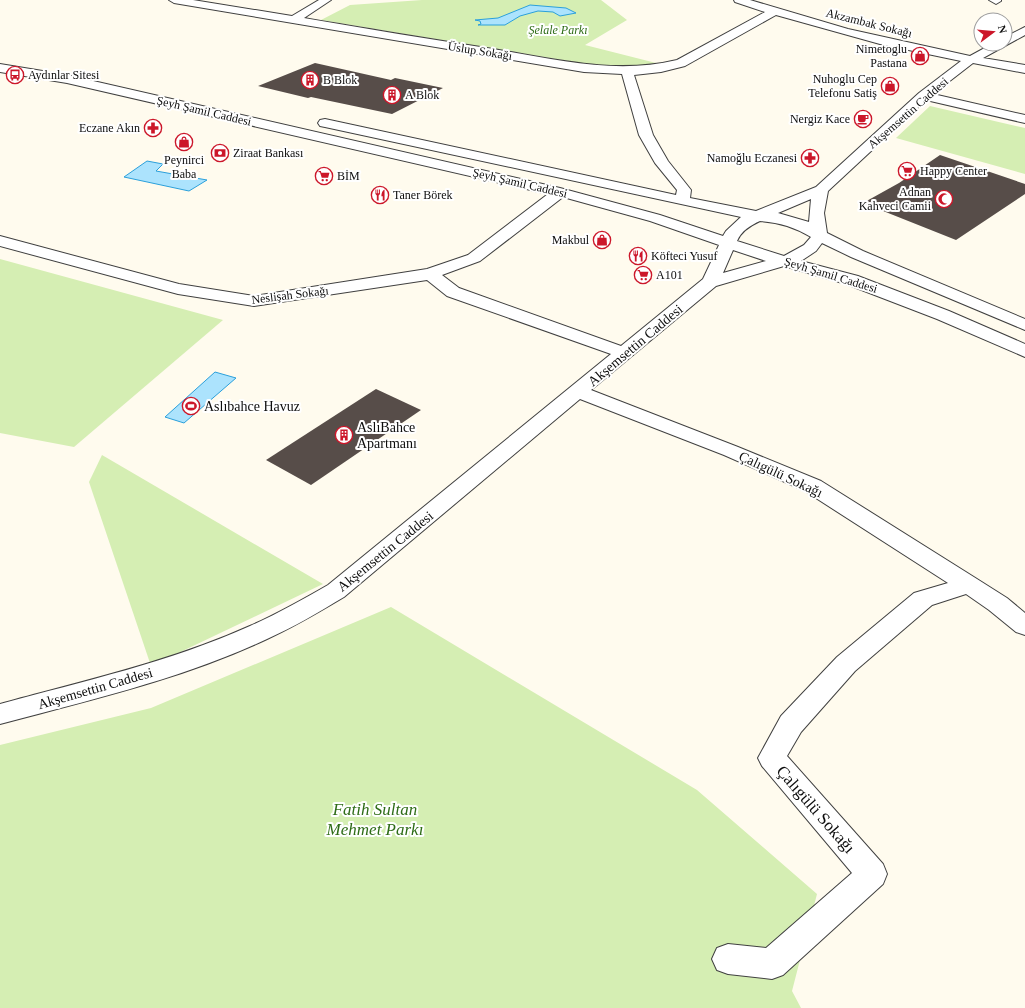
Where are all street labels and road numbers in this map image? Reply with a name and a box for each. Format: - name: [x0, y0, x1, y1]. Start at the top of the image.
- street label: Akzambak Sokağı: [824, 6, 914, 41]
- street label: Üslup Sokağı: [447, 39, 514, 63]
- street label: Akşemsettin Caddesi: [865, 74, 951, 152]
- street label: Şeyh Şamil Caddesi: [155, 93, 253, 129]
- street label: Şeyh Şamil Caddesi: [471, 165, 569, 201]
- street label: Şeyh Şamil Caddesi: [783, 254, 880, 296]
- street label: Neslişah Sokağı: [251, 283, 330, 307]
- street label: Akşemsettin Caddesi: [585, 301, 686, 389]
- street label: Çalıgülü Sokağı: [737, 449, 825, 500]
- street label: Akşemsettin Caddesi: [335, 508, 436, 595]
- street label: Akşemsettin Caddesi: [36, 665, 154, 712]
- street label: Çalıgülü Sokağı: [772, 762, 859, 857]

